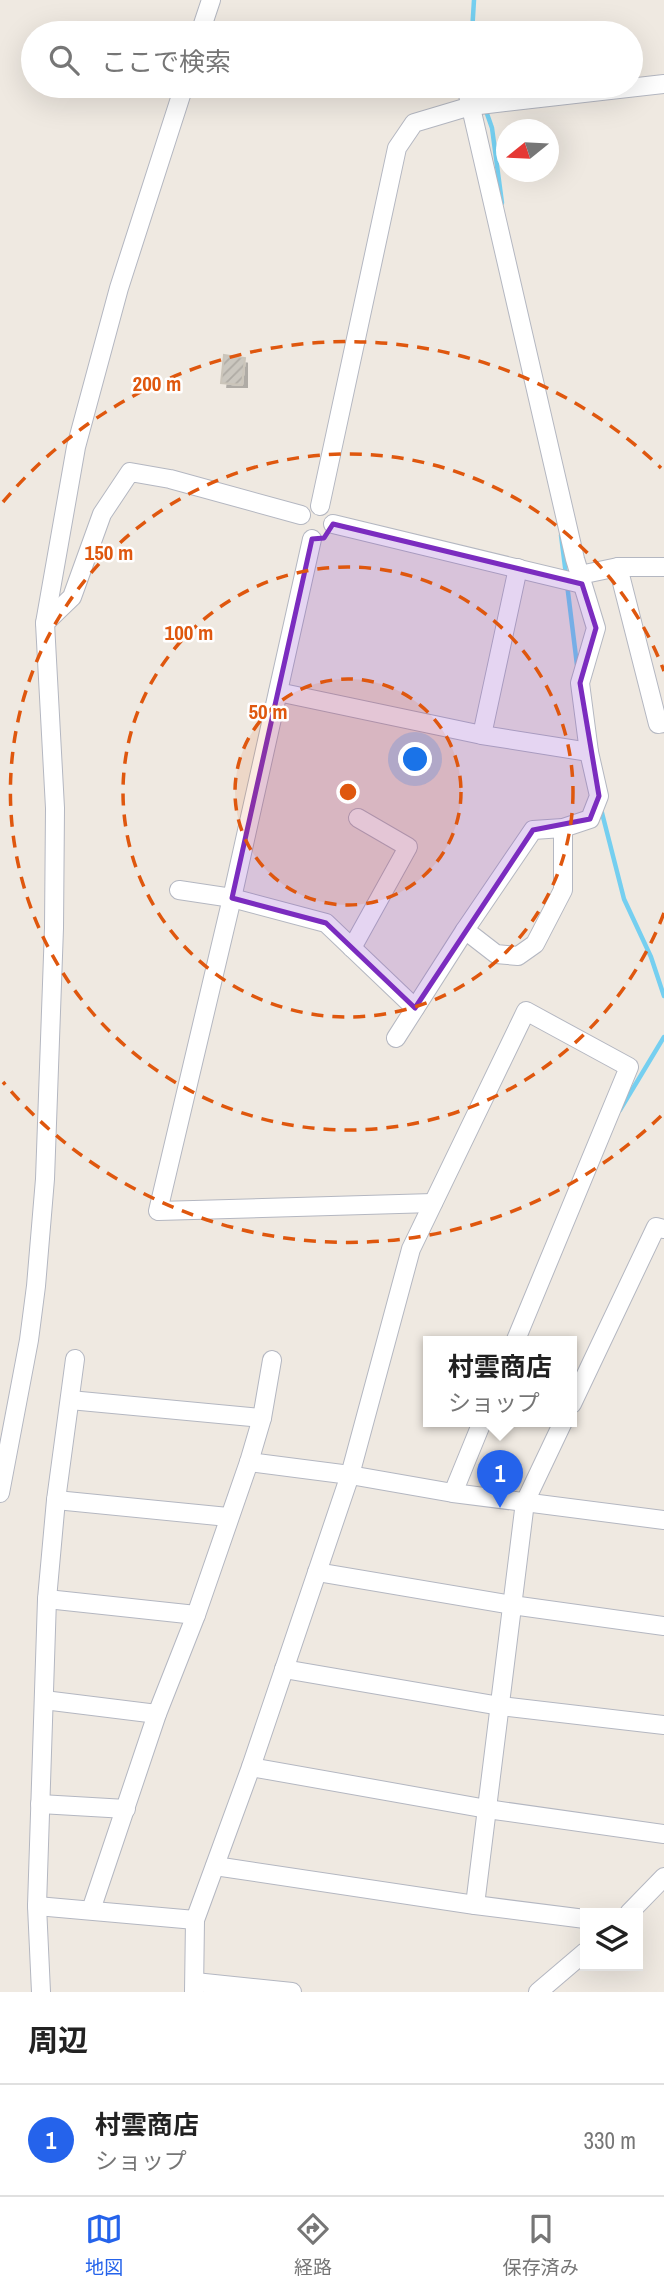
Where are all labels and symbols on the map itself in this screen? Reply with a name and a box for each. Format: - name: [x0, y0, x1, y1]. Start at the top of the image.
- north arrow: [496, 119, 559, 182]
- text: 200 m: [133, 369, 181, 398]
- text: 150 m: [85, 538, 133, 567]
- text: 100 m: [165, 618, 213, 647]
- text: 50 m: [248, 697, 288, 726]
- your location: [398, 742, 432, 776]
- centre of rings: [336, 780, 360, 804]
- pin: 1: [477, 1450, 523, 1508]

